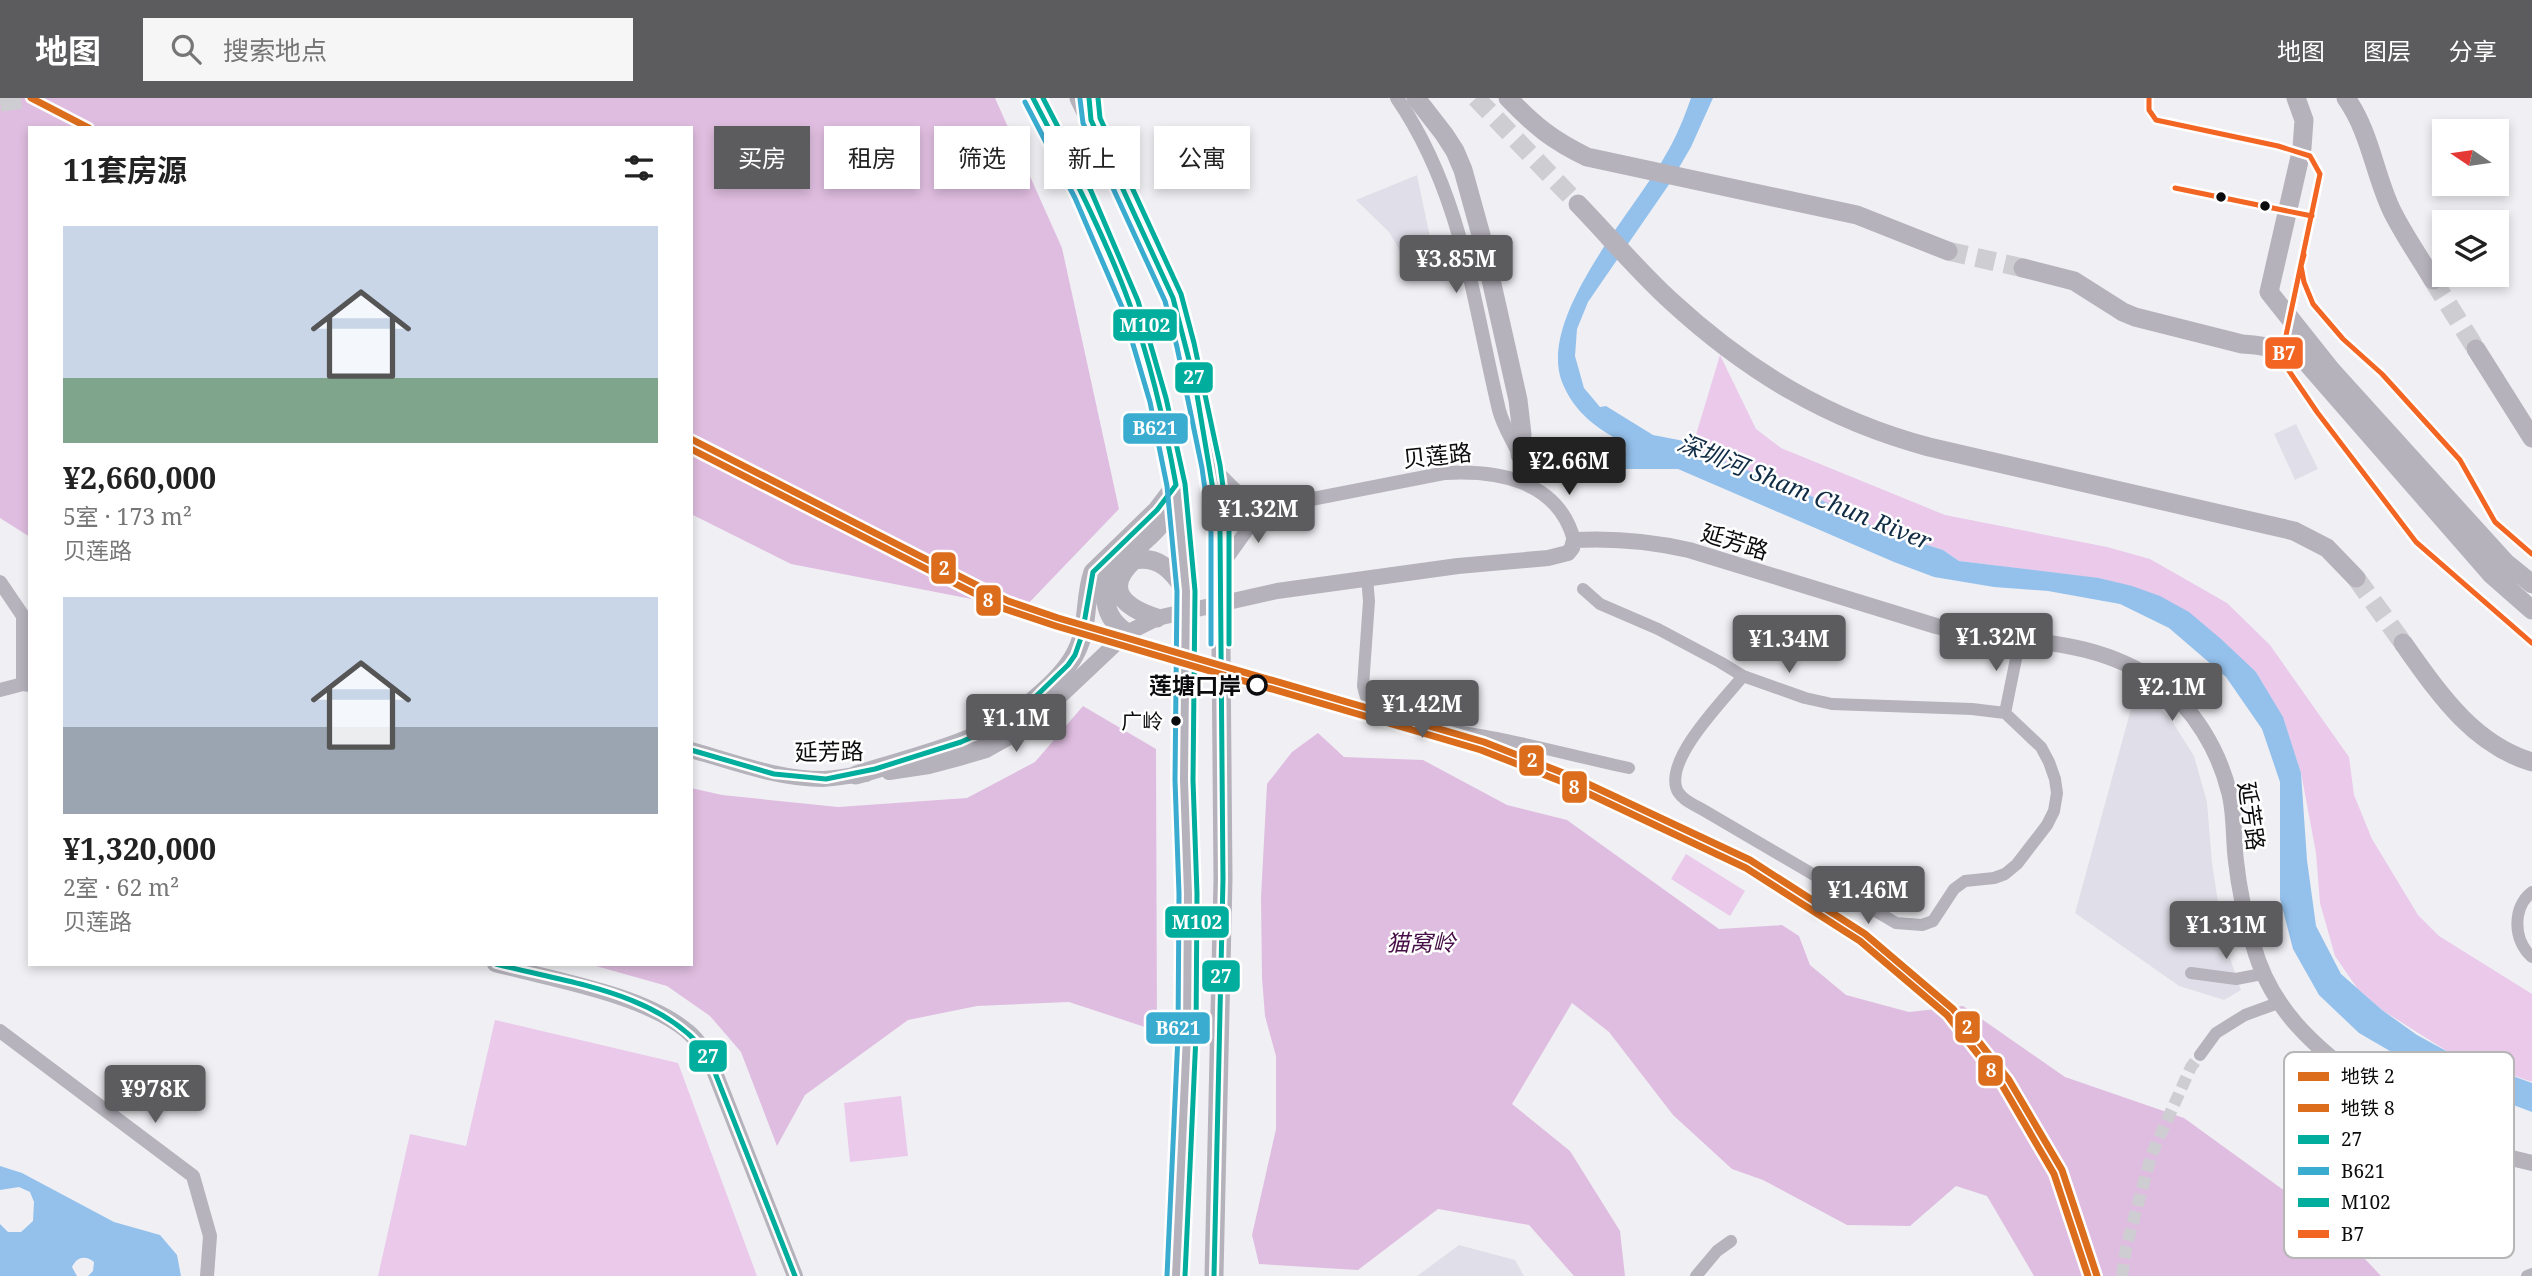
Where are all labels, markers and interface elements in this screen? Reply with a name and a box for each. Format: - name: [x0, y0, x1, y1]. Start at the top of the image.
- search box: [143, 18, 633, 81]
- text: 地图: [35, 28, 101, 73]
- icon: search: [167, 30, 205, 68]
- text: 搜索地点: [223, 32, 327, 68]
- text: 地图: [2277, 34, 2325, 67]
- text: 图层: [2363, 34, 2411, 67]
- text: 分享: [2449, 34, 2497, 67]
- north arrow: [2432, 119, 2510, 196]
- map controls: [2432, 119, 2509, 287]
- chip: 买房: [714, 126, 810, 189]
- chip: 租房: [824, 126, 920, 189]
- chip: 筛选: [934, 126, 1030, 189]
- chip: 新上: [1044, 126, 1140, 189]
- chip: 公寓: [1154, 126, 1250, 189]
- text: 11套房源: [63, 149, 187, 190]
- icon: filters: [620, 149, 658, 187]
- unlabelled marker: [2214, 190, 2228, 204]
- unlabelled marker: [2258, 199, 2272, 213]
- button: layers: [2432, 210, 2509, 287]
- pin: ¥3.85M: [1399, 236, 1513, 295]
- text: ¥3.85M: [1416, 242, 1496, 274]
- icon: home: [298, 271, 424, 397]
- line badge: M102: [1112, 308, 1178, 342]
- text: M102: [1120, 312, 1170, 338]
- line badge: B7: [2264, 336, 2304, 370]
- text: B7: [2272, 340, 2296, 366]
- line badge: 27: [1174, 361, 1214, 394]
- text: 27: [1183, 364, 1205, 390]
- line badge: B621: [1122, 412, 1189, 445]
- text: B621: [1133, 415, 1177, 441]
- water label: 深圳河 Sham Chun River: [1673, 425, 1937, 557]
- street label: 贝莲路: [1401, 435, 1473, 475]
- pin: ¥2.66M: [1512, 438, 1626, 497]
- text: ¥2.66M: [1529, 444, 1609, 476]
- text: ¥2,660,000: [63, 457, 216, 498]
- pin: ¥1.32M: [1201, 486, 1315, 545]
- text: ¥1.32M: [1218, 492, 1298, 524]
- text: 5室 · 173 m²: [63, 500, 192, 532]
- street label: 延芳路: [1697, 516, 1773, 566]
- text: 贝莲路: [63, 534, 132, 566]
- line badge: 2: [930, 551, 957, 585]
- text: 2: [939, 555, 949, 581]
- line badge: 8: [975, 584, 1002, 617]
- text: 8: [983, 587, 994, 613]
- pin: ¥1.32M: [1939, 614, 2053, 673]
- pin: ¥1.34M: [1732, 616, 1846, 675]
- text: ¥1.32M: [1956, 620, 2036, 652]
- text: ¥1.34M: [1749, 622, 1829, 654]
- icon: home: [298, 642, 424, 768]
- pin: ¥2.1M: [2123, 664, 2221, 723]
- place label: 莲塘口岸: [1149, 669, 1241, 701]
- text: ¥2.1M: [2138, 670, 2206, 702]
- marker: 莲塘口岸: [1247, 675, 1267, 695]
- pin: ¥1.42M: [1365, 680, 1479, 740]
- text: ¥1.42M: [1382, 687, 1462, 719]
- pin: ¥1.1M: [967, 694, 1065, 754]
- text: ¥1.1M: [982, 701, 1050, 733]
- place label: 广岭: [1121, 707, 1163, 735]
- marker: 广岭: [1169, 714, 1183, 728]
- street label: 延芳路: [794, 734, 864, 768]
- line badge: 2: [1518, 744, 1545, 777]
- text: 2: [1527, 747, 1537, 773]
- line badge: 8: [1561, 770, 1588, 804]
- text: 8: [1569, 774, 1580, 800]
- street label: 延芳路: [2231, 780, 2273, 852]
- text: ¥1,320,000: [63, 828, 216, 869]
- pin: ¥1.46M: [1811, 866, 1925, 926]
- text: 2室 · 62 m²: [63, 871, 179, 903]
- text: ¥1.46M: [1828, 873, 1908, 905]
- pin: ¥1.31M: [2169, 902, 2283, 961]
- text: 贝莲路: [63, 905, 132, 937]
- line badge: M102: [1164, 905, 1230, 939]
- text: ¥1.31M: [2186, 908, 2266, 940]
- text: M102: [1172, 909, 1222, 935]
- park label: 猫窝岭: [1387, 926, 1458, 958]
- line badge: 27: [1201, 959, 1241, 993]
- text: 27: [1210, 963, 1232, 989]
- line badge: 2: [1954, 1010, 1981, 1044]
- line badge: B621: [1145, 1011, 1211, 1045]
- text: 2: [1962, 1014, 1972, 1040]
- text: B621: [1156, 1015, 1200, 1041]
- line badge: 27: [688, 1039, 728, 1073]
- text: 27: [697, 1043, 719, 1069]
- legend: [2284, 1052, 2514, 1258]
- line badge: 8: [1977, 1054, 2004, 1087]
- text: 8: [1986, 1057, 1997, 1083]
- text: 地铁 2: [2341, 1063, 2395, 1089]
- pin: ¥978K: [106, 1066, 204, 1125]
- text: ¥978K: [121, 1072, 189, 1104]
- text: 地铁 8: [2341, 1095, 2395, 1121]
- text: 27: [2341, 1126, 2362, 1152]
- text: B621: [2341, 1158, 2385, 1184]
- text: M102: [2341, 1189, 2391, 1215]
- text: B7: [2341, 1221, 2364, 1247]

